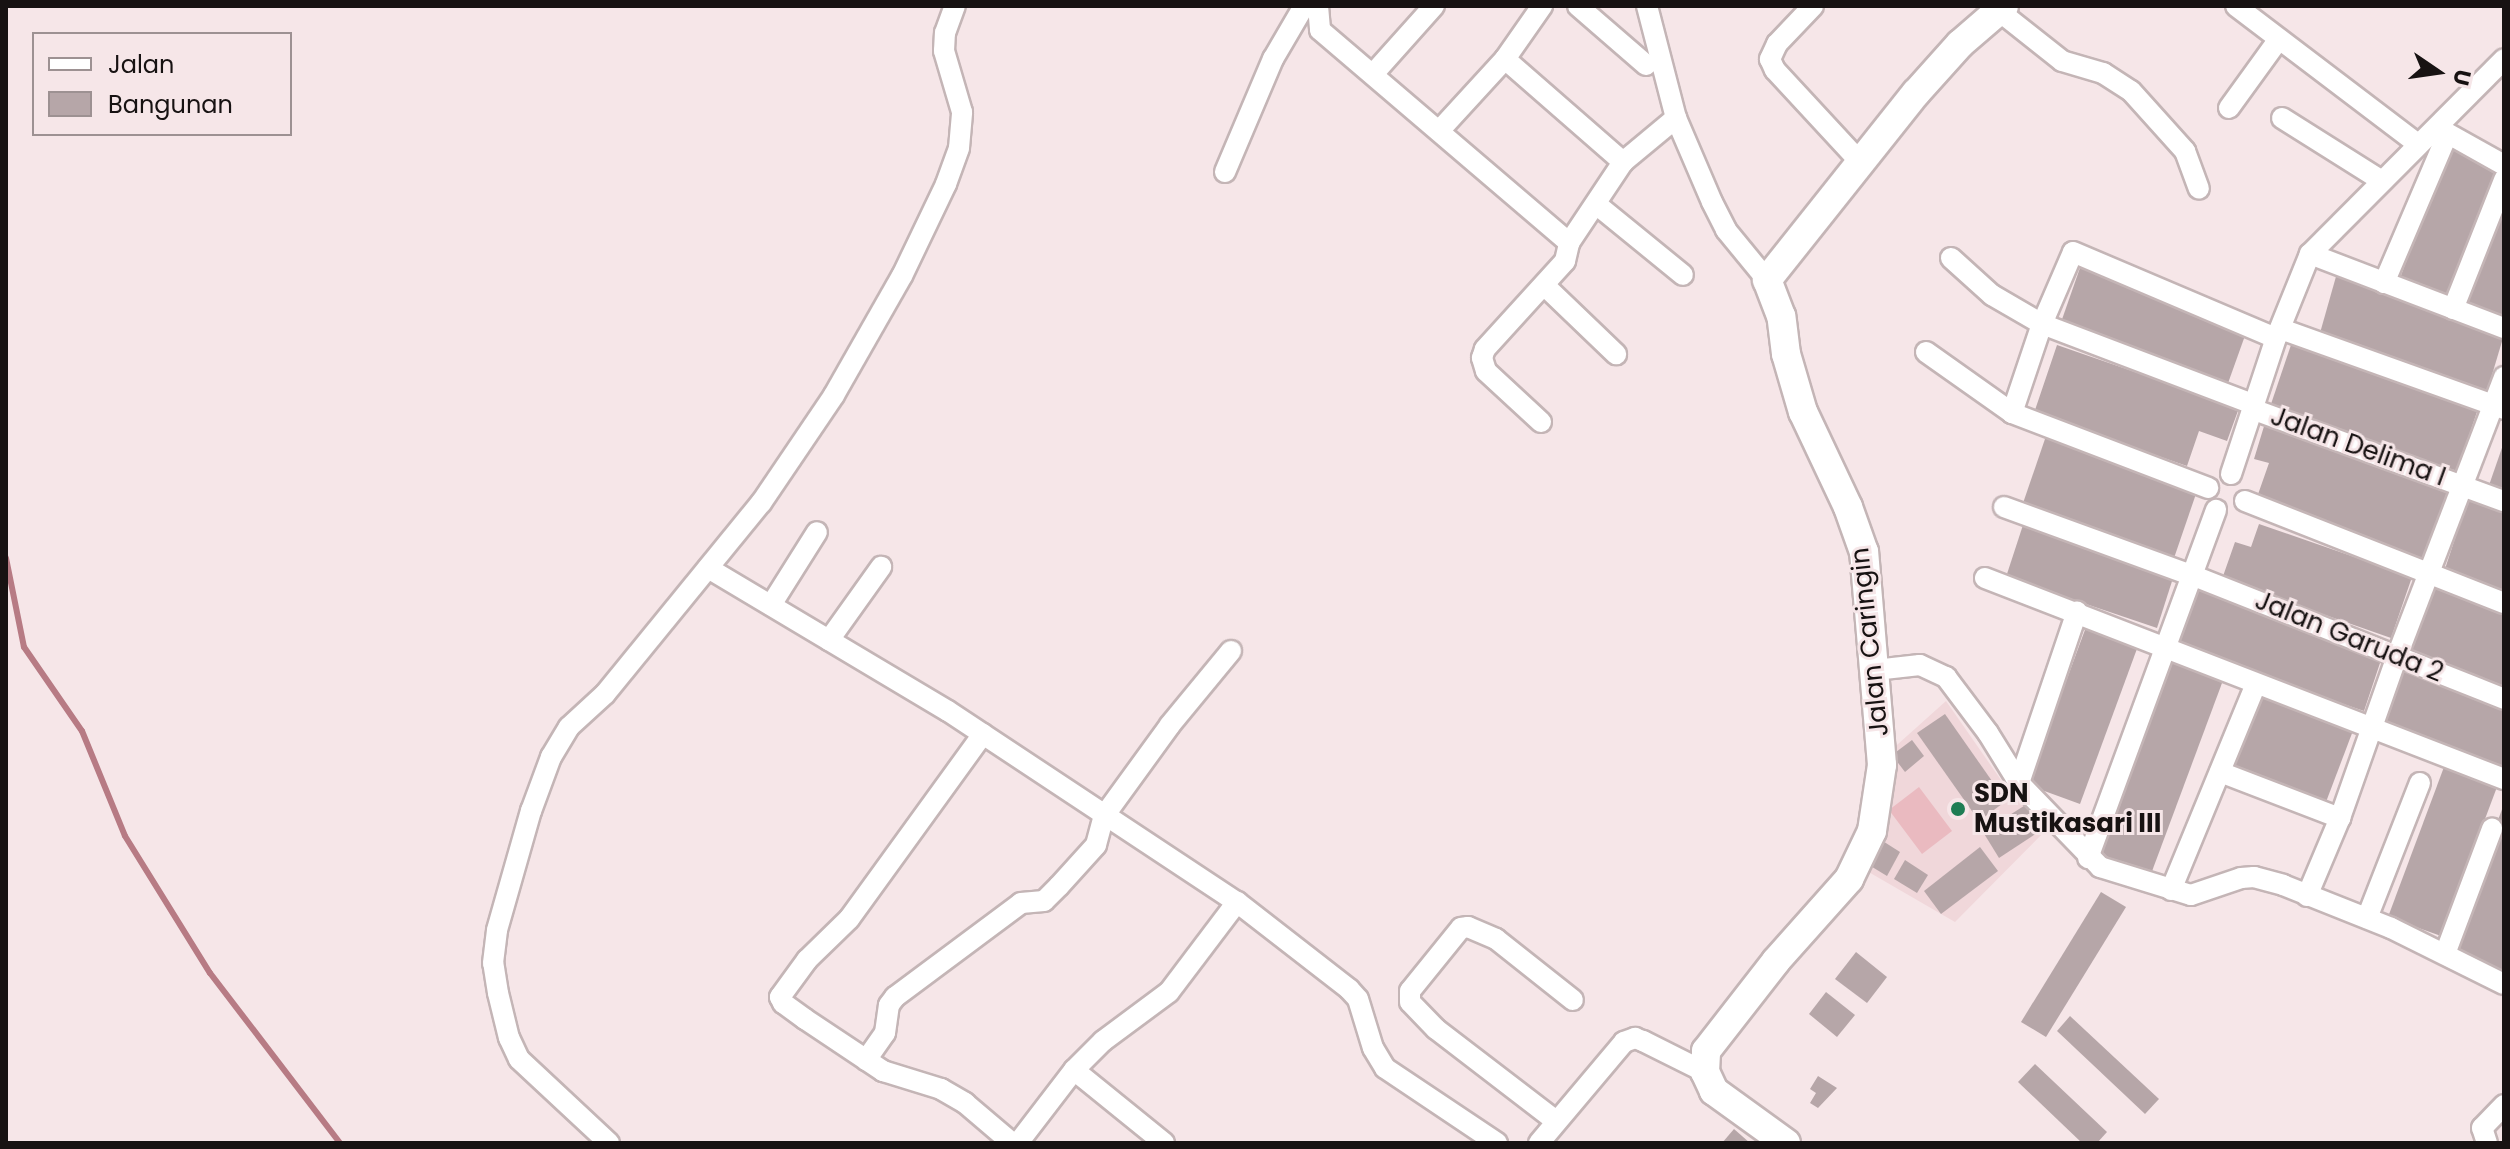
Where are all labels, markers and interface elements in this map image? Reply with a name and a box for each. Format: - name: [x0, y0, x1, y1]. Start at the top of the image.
- legend: [32, 32, 292, 136]
- north arrow: [2398, 32, 2478, 112]
- text: Jalan: [108, 48, 174, 81]
- text: U: [2445, 66, 2479, 89]
- text: Bangunan: [108, 88, 233, 121]
- street label: Jalan Delima I: [2266, 401, 2450, 493]
- street label: Jalan Caringin: [1845, 546, 1895, 738]
- street label: Jalan Garuda 2: [2250, 585, 2448, 689]
- place label: SDN Mustikasari III: [1974, 778, 2161, 840]
- marker: SDN Mustikasari III: [1949, 800, 1967, 818]

